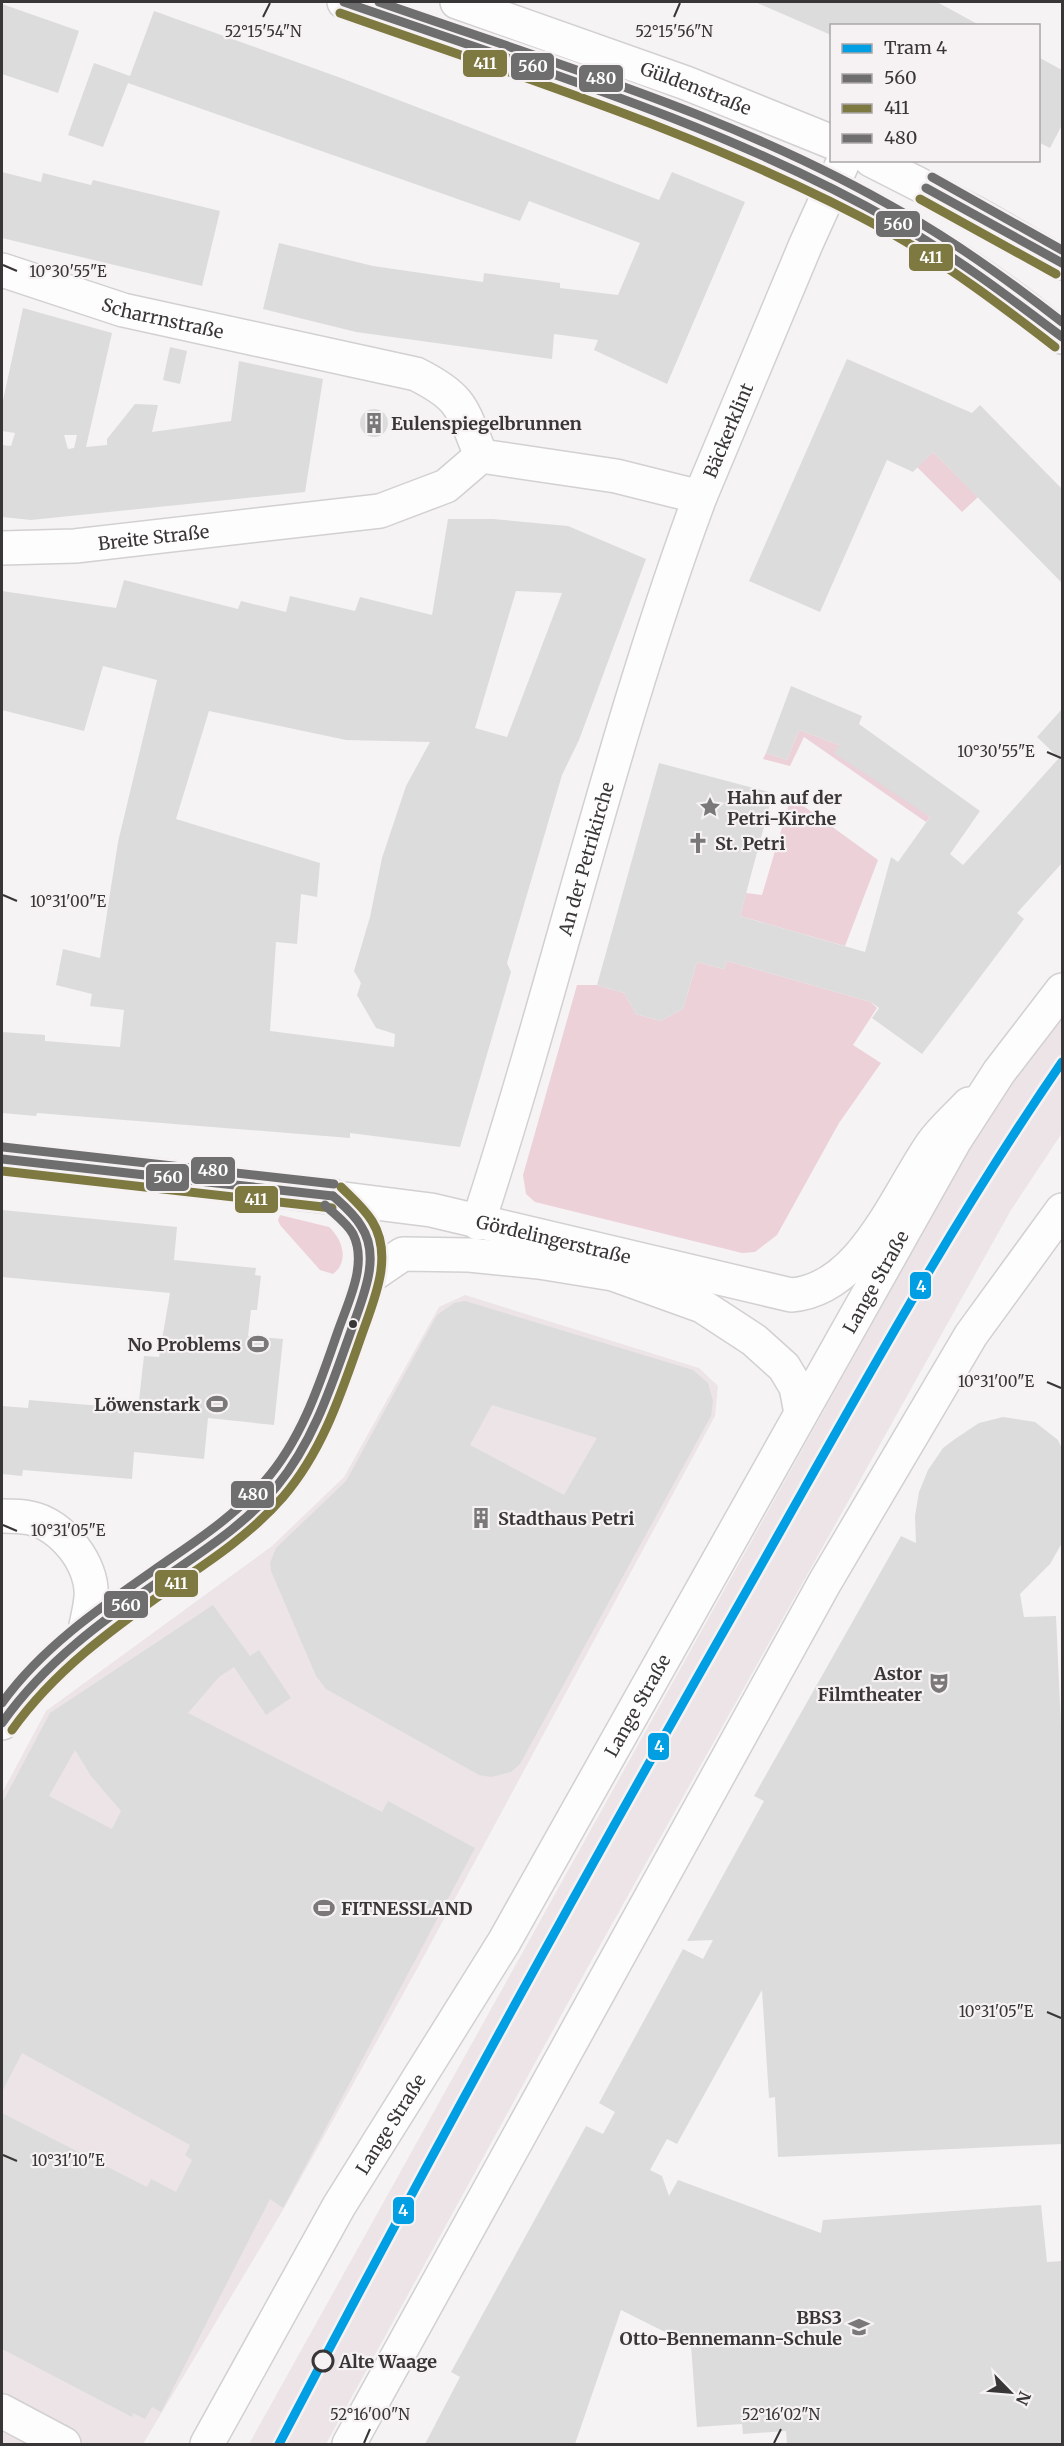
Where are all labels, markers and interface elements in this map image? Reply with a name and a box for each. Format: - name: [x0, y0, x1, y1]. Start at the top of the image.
- text: 52°15'54"N: [224, 22, 302, 41]
- text: 52°15'56"N: [635, 22, 713, 41]
- legend: [830, 24, 1040, 162]
- text: Tram 4: [884, 36, 947, 59]
- line badge: 411: [462, 49, 508, 78]
- line badge: 560: [510, 52, 555, 81]
- text: 411: [473, 53, 497, 73]
- text: 560: [518, 56, 548, 76]
- street label: Güldenstraße: [637, 56, 755, 120]
- line badge: 480: [578, 64, 624, 93]
- text: 560: [884, 66, 917, 89]
- text: 480: [586, 68, 616, 88]
- text: 411: [884, 96, 910, 119]
- text: 480: [884, 126, 917, 149]
- line badge: 560: [875, 210, 921, 238]
- text: 560: [883, 214, 913, 234]
- line badge: 411: [908, 243, 954, 272]
- text: 411: [919, 247, 943, 267]
- text: 10°30'55"E: [29, 262, 107, 281]
- street label: Scharrnstraße: [99, 292, 226, 343]
- street label: Bäckerklint: [698, 379, 758, 481]
- building icon: Eulenspiegelbrunnen: [362, 411, 386, 435]
- place label: Eulenspiegelbrunnen: [391, 412, 582, 435]
- street label: Breite Straße: [97, 519, 210, 555]
- text: 10°30'55"E: [957, 742, 1035, 761]
- street label: An der Petrikirche: [553, 779, 619, 939]
- place label: Hahn auf der Petri-Kirche: [727, 786, 842, 830]
- place icon: Hahn auf der Petri-Kirche: [698, 795, 722, 819]
- church icon: St. Petri: [686, 831, 710, 855]
- place label: St. Petri: [715, 832, 785, 855]
- text: 10°31'00"E: [30, 892, 107, 911]
- line badge: 480: [190, 1156, 236, 1185]
- text: 480: [198, 1160, 228, 1180]
- line badge: 560: [145, 1163, 190, 1192]
- text: 560: [153, 1167, 183, 1187]
- line badge: 411: [234, 1185, 279, 1214]
- text: 411: [244, 1189, 268, 1209]
- street label: Gördelingerstraße: [474, 1210, 633, 1268]
- street label: Lange Straße: [837, 1226, 913, 1337]
- line badge: 4: [909, 1271, 932, 1300]
- text: 4: [916, 1276, 926, 1296]
- unlabelled marker: [347, 1318, 359, 1330]
- sports icon: No Problems: [246, 1332, 270, 1356]
- place label: No Problems: [128, 1333, 241, 1356]
- text: 10°31'00"E: [958, 1372, 1035, 1391]
- sports icon: Löwenstark: [205, 1392, 229, 1416]
- place label: Löwenstark: [94, 1393, 200, 1416]
- line badge: 480: [230, 1480, 275, 1509]
- text: 480: [238, 1484, 268, 1504]
- building icon: Stadthaus Petri: [469, 1506, 493, 1530]
- place label: Stadthaus Petri: [498, 1507, 634, 1530]
- text: 10°31'05"E: [31, 1521, 106, 1540]
- line badge: 411: [154, 1569, 199, 1598]
- text: 411: [164, 1573, 188, 1593]
- line badge: 560: [103, 1590, 149, 1619]
- text: 560: [111, 1595, 141, 1615]
- street label: Lange Straße: [599, 1650, 675, 1761]
- place label: Astor Filmtheater: [818, 1662, 922, 1706]
- theatre icon: Astor Filmtheater: [927, 1671, 951, 1695]
- line badge: 4: [647, 1732, 670, 1761]
- text: 4: [654, 1736, 664, 1756]
- sports icon: FITNESSLAND: [312, 1896, 336, 1920]
- place label: FITNESSLAND: [341, 1897, 473, 1920]
- text: 10°31'05"E: [959, 2002, 1034, 2021]
- street label: Lange Straße: [350, 2069, 430, 2178]
- text: 10°31'10"E: [32, 2151, 105, 2170]
- line badge: 4: [392, 2196, 415, 2225]
- text: 4: [398, 2200, 408, 2220]
- place label: BBS3 Otto-Bennemann-Schule: [620, 2306, 842, 2350]
- school or university icon: BBS3 Otto-Bennemann-Schule: [847, 2315, 871, 2339]
- marker: Alte Waage: [312, 2350, 334, 2372]
- place label: Alte Waage: [338, 2350, 437, 2373]
- north arrow: [980, 2362, 1040, 2422]
- text: N: [1012, 2388, 1035, 2409]
- text: 52°16'00"N: [330, 2405, 410, 2424]
- text: 52°16'02"N: [742, 2405, 821, 2424]

